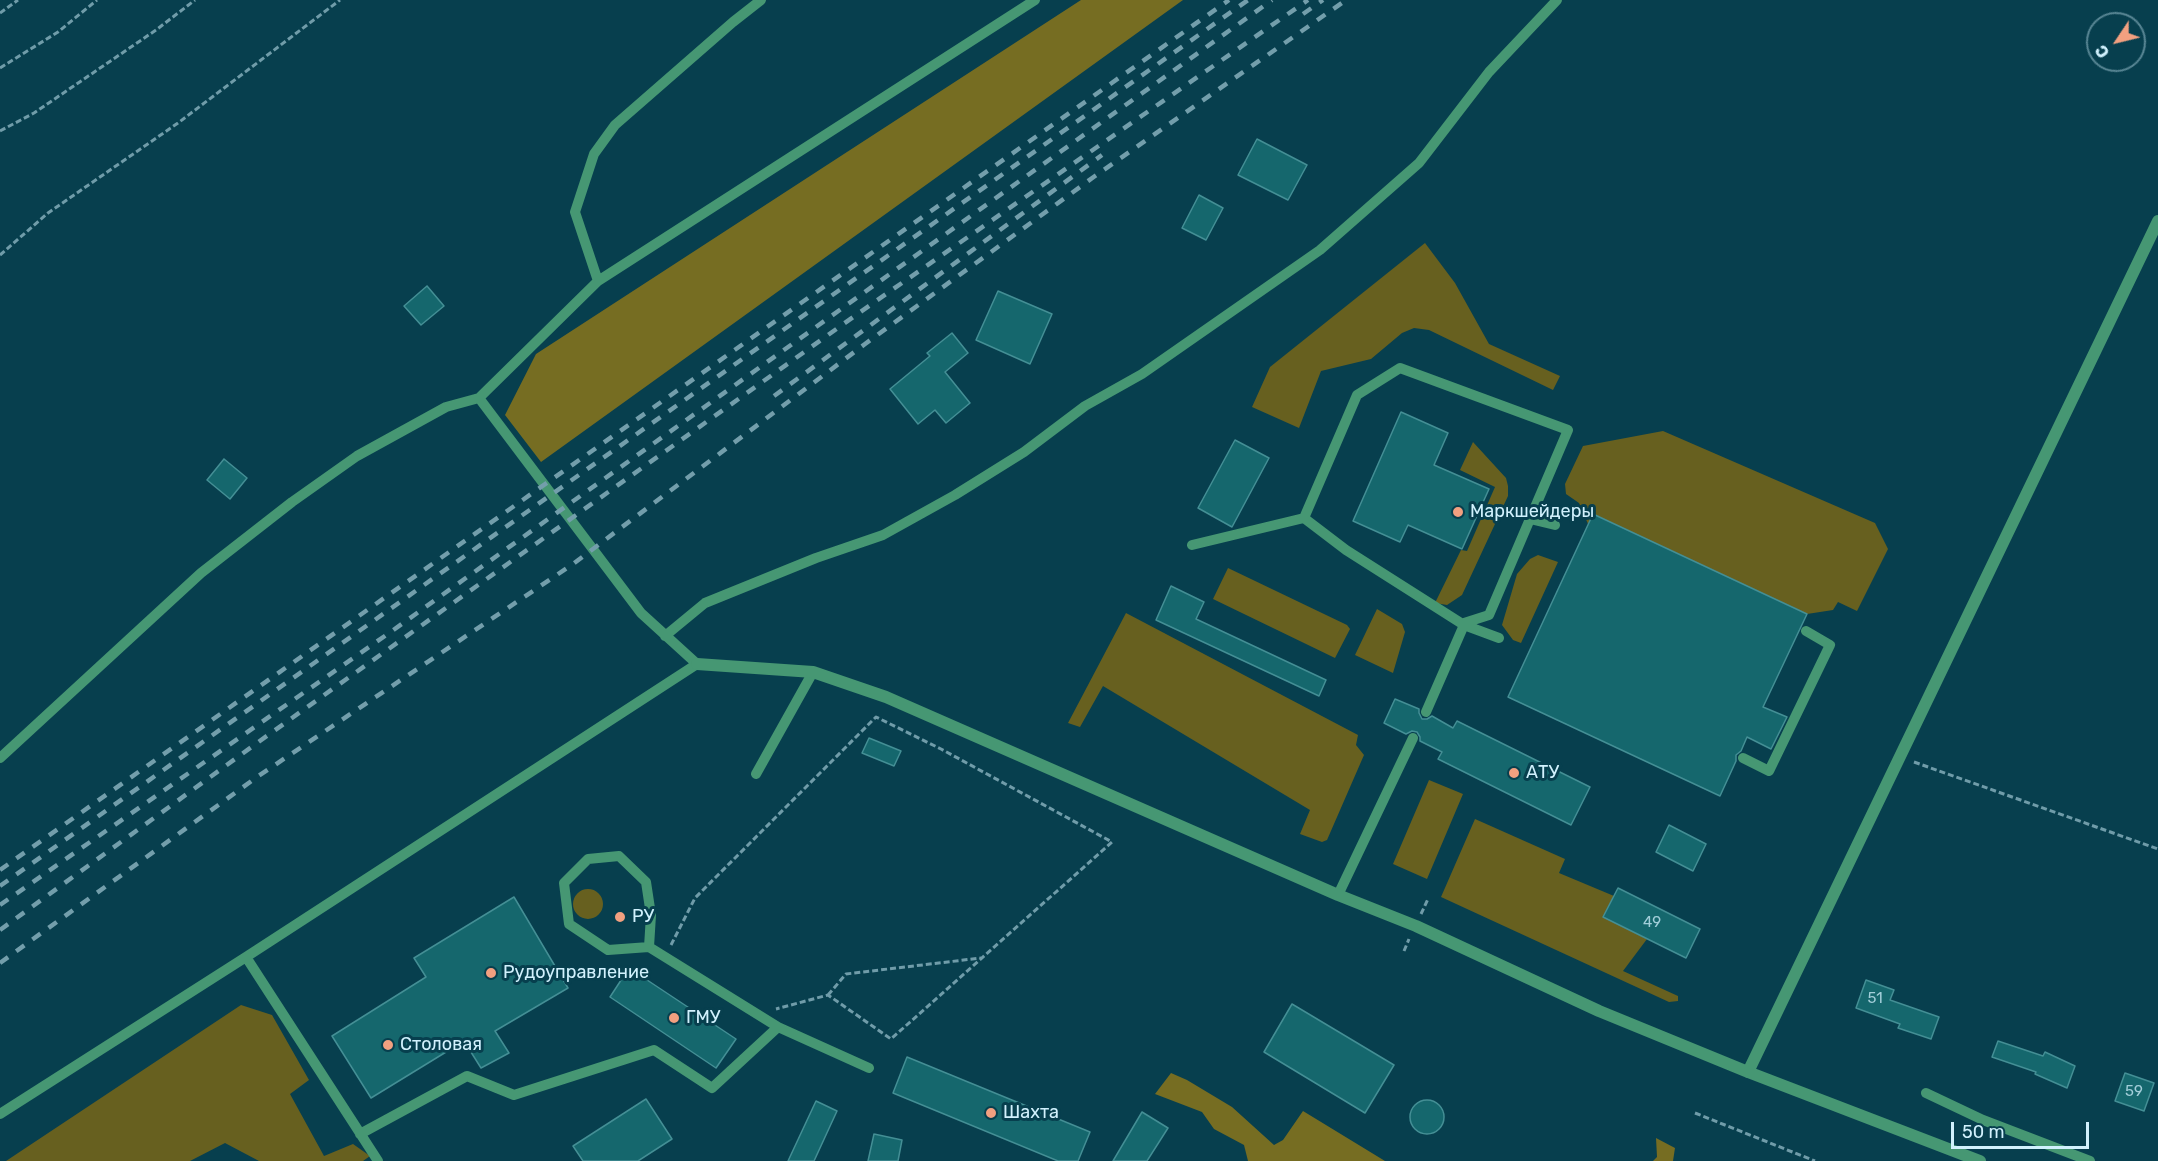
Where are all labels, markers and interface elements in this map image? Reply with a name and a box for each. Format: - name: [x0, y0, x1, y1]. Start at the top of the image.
- north arrow: [2086, 12, 2146, 72]
- text: С: [2091, 41, 2113, 62]
- place label: Маркшейдеры: [1470, 501, 1594, 523]
- marker: Маркшейдеры: [1451, 505, 1465, 519]
- place label: АТУ: [1526, 762, 1559, 784]
- marker: АТУ: [1507, 766, 1521, 780]
- place label: РУ: [632, 906, 654, 928]
- marker: РУ: [613, 910, 627, 924]
- house number: 49: [1643, 914, 1661, 932]
- place label: Рудоуправление: [503, 962, 649, 984]
- marker: Рудоуправление: [484, 966, 498, 980]
- house number: 51: [1867, 990, 1883, 1008]
- place label: ГМУ: [686, 1007, 720, 1029]
- marker: ГМУ: [667, 1011, 681, 1025]
- place label: Столовая: [400, 1034, 482, 1056]
- marker: Столовая: [381, 1038, 395, 1052]
- house number: 59: [2125, 1083, 2143, 1101]
- place label: Шахта: [1003, 1102, 1059, 1124]
- marker: Шахта: [984, 1106, 998, 1120]
- scale bar: [1954, 1110, 2092, 1148]
- text: 50 m: [1962, 1121, 2005, 1143]

